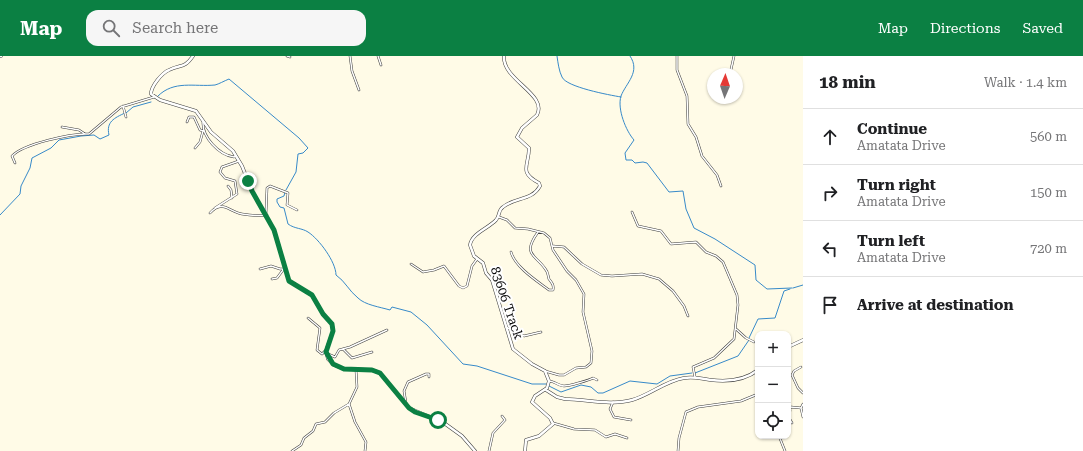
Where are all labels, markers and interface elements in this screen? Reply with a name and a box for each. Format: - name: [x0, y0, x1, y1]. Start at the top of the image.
- search box: [86, 10, 366, 46]
- text: Map: [20, 17, 62, 40]
- icon: search: [100, 17, 122, 39]
- text: Search here: [132, 19, 218, 37]
- text: Map: [878, 20, 908, 36]
- text: Directions: [930, 20, 1000, 36]
- text: Saved: [1022, 20, 1063, 36]
- north arrow: [707, 68, 743, 104]
- text: 18 min: [819, 72, 876, 92]
- text: Walk · 1.4 km: [984, 75, 1067, 90]
- text: Continue: [857, 120, 927, 138]
- icon: ahead: [819, 126, 841, 148]
- text: 560 m: [1030, 129, 1067, 144]
- text: Amatata Drive: [857, 138, 946, 153]
- route end: [239, 172, 257, 190]
- text: Turn right: [857, 176, 936, 194]
- icon: right: [819, 182, 841, 204]
- text: 150 m: [1030, 185, 1067, 200]
- text: Amatata Drive: [857, 194, 946, 209]
- text: Turn left: [857, 232, 925, 250]
- icon: left: [819, 238, 841, 260]
- text: 720 m: [1030, 241, 1067, 256]
- text: Amatata Drive: [857, 250, 946, 265]
- street label: 83606 Track: [488, 265, 526, 341]
- icon: arrive: [819, 294, 841, 316]
- text: Arrive at destination: [857, 296, 1013, 314]
- map controls: [755, 331, 791, 439]
- button: +: [755, 331, 791, 367]
- button: −: [755, 367, 791, 403]
- button: locate: [755, 403, 791, 439]
- route start: [429, 411, 447, 429]

